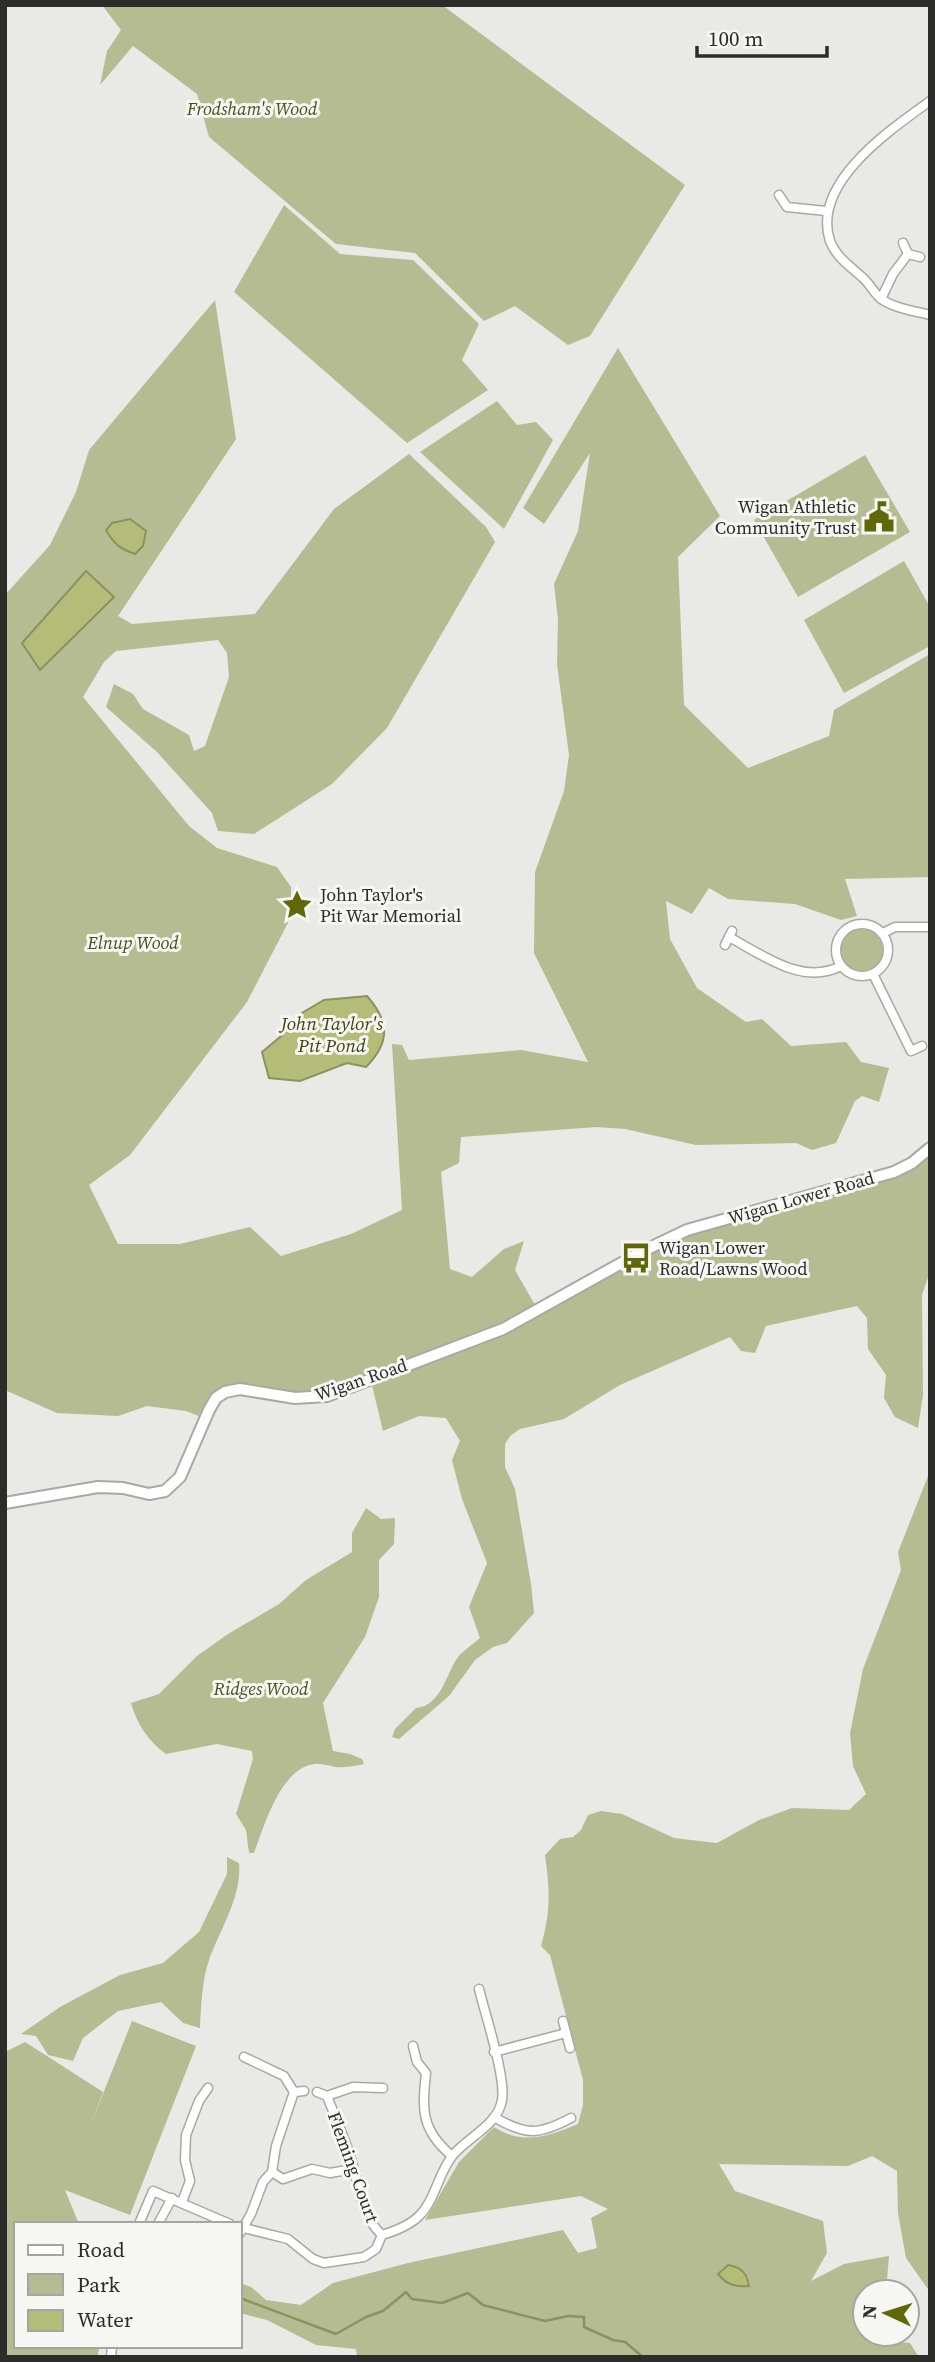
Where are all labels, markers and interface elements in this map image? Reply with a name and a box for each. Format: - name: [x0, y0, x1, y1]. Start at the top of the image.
- scale bar: [697, 14, 827, 58]
- text: 100 m: [708, 24, 763, 53]
- park label: Frodsham's Wood: [186, 96, 318, 121]
- place label: Wigan Athletic Community Trust: [715, 494, 856, 540]
- public building icon: Wigan Athletic Community Trust: [862, 500, 896, 534]
- place label: John Taylor's Pit War Memorial: [319, 882, 461, 928]
- place icon: John Taylor's Pit War Memorial: [280, 888, 314, 922]
- park label: Elnup Wood: [86, 930, 179, 955]
- water label: John Taylor's Pit Pond: [278, 1010, 383, 1058]
- street label: Wigan Lower Road: [725, 1165, 877, 1230]
- place label: Wigan Lower Road/Lawns Wood: [659, 1235, 807, 1281]
- bus stop icon: Wigan Lower Road/Lawns Wood: [619, 1241, 653, 1275]
- street label: Wigan Road: [311, 1352, 410, 1407]
- park label: Ridges Wood: [212, 1676, 309, 1701]
- street label: Fleming Court: [322, 2108, 385, 2226]
- legend: [14, 2222, 242, 2348]
- text: Road: [77, 2235, 125, 2264]
- text: Park: [77, 2270, 121, 2299]
- north arrow: [851, 2278, 921, 2348]
- text: N: [856, 2304, 883, 2320]
- text: Water: [77, 2305, 133, 2334]

